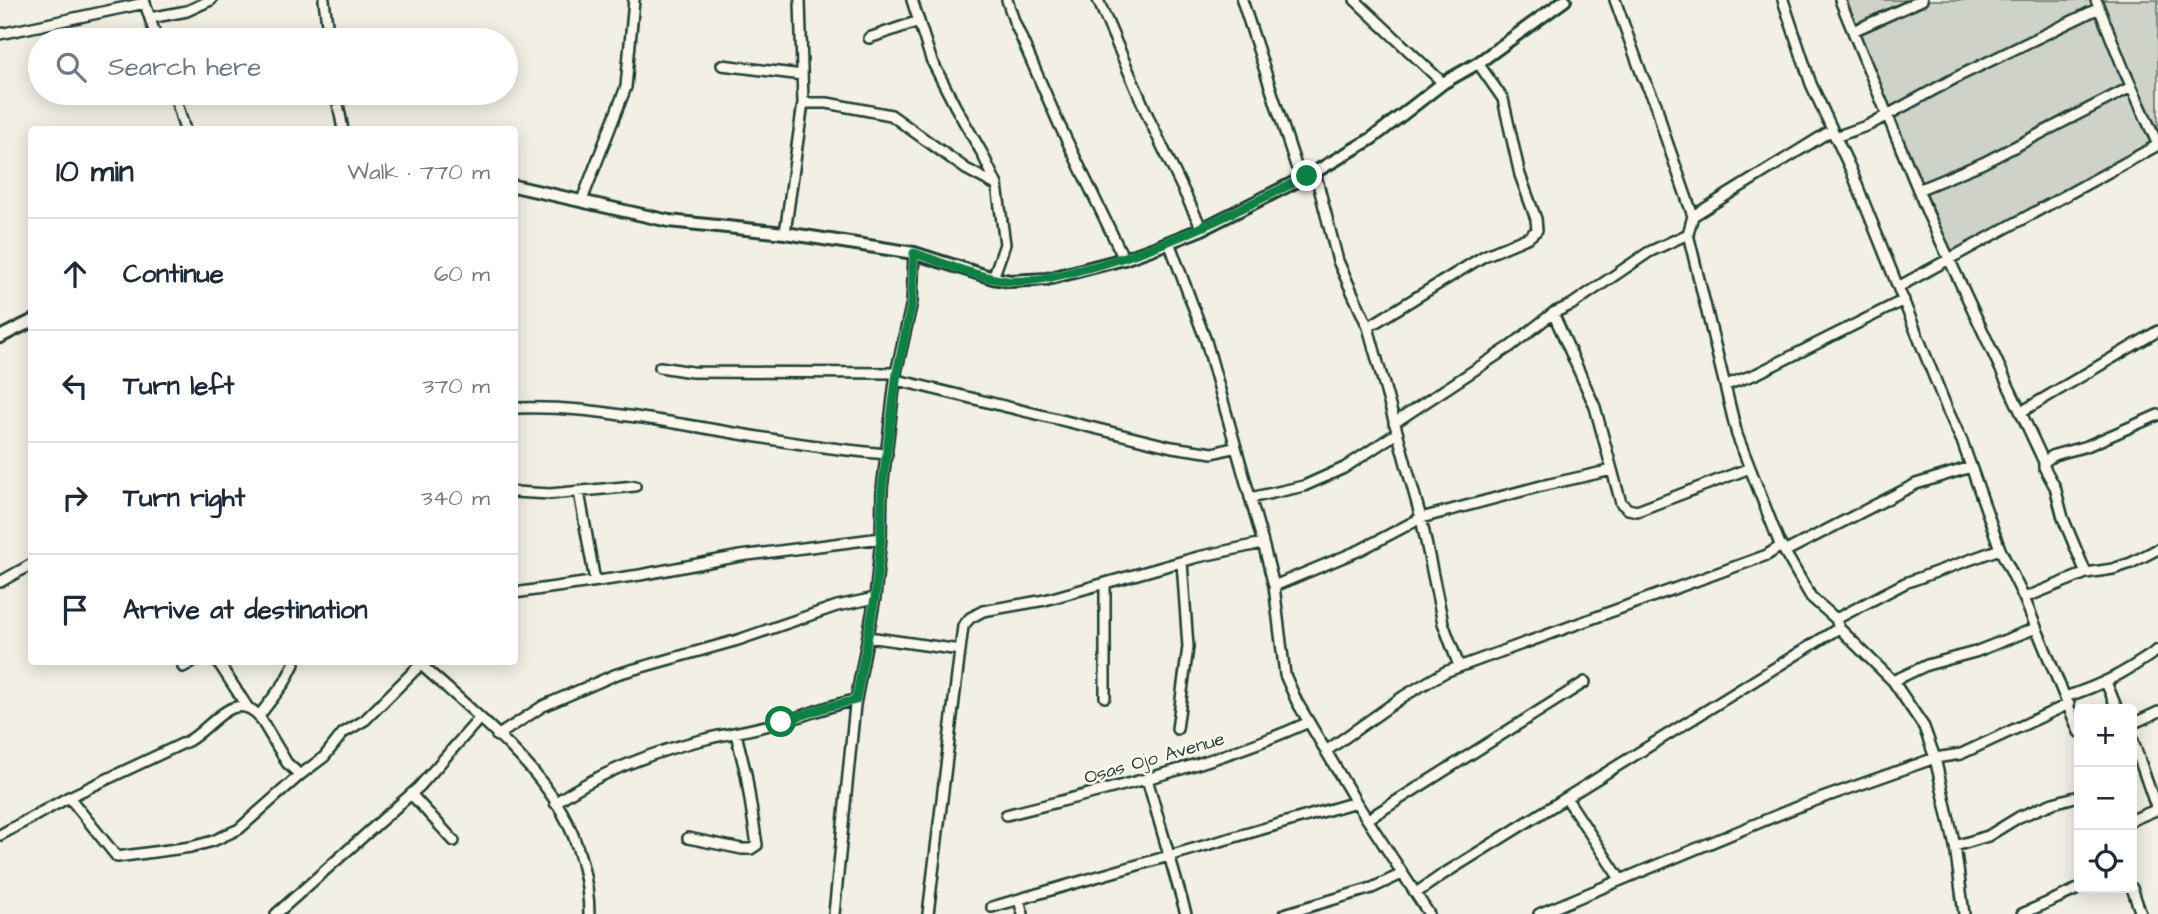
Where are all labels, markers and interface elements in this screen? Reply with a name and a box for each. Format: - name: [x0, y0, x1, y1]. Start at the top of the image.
- search box: [28, 28, 518, 105]
- icon: search: [52, 48, 90, 86]
- text: Search here: [108, 49, 261, 85]
- text: 10 min: [56, 151, 134, 193]
- text: Walk · 770 m: [347, 156, 490, 188]
- route end: [1291, 160, 1322, 191]
- icon: ahead: [56, 255, 94, 293]
- text: Continue: [123, 256, 224, 292]
- text: 60 m: [434, 258, 490, 290]
- icon: left: [56, 367, 94, 405]
- text: Turn left: [123, 368, 234, 404]
- text: 370 m: [423, 370, 490, 402]
- icon: right: [56, 479, 94, 517]
- text: Turn right: [123, 480, 245, 516]
- text: 340 m: [421, 482, 490, 514]
- icon: arrive: [56, 591, 94, 629]
- text: Arrive at destination: [123, 592, 368, 628]
- map controls: [2074, 704, 2137, 893]
- button: +: [2074, 704, 2137, 767]
- route start: [765, 706, 796, 737]
- street label: Osas Ojo Avenue: [1081, 725, 1228, 791]
- button: −: [2074, 767, 2137, 830]
- button: locate: [2074, 830, 2137, 893]

